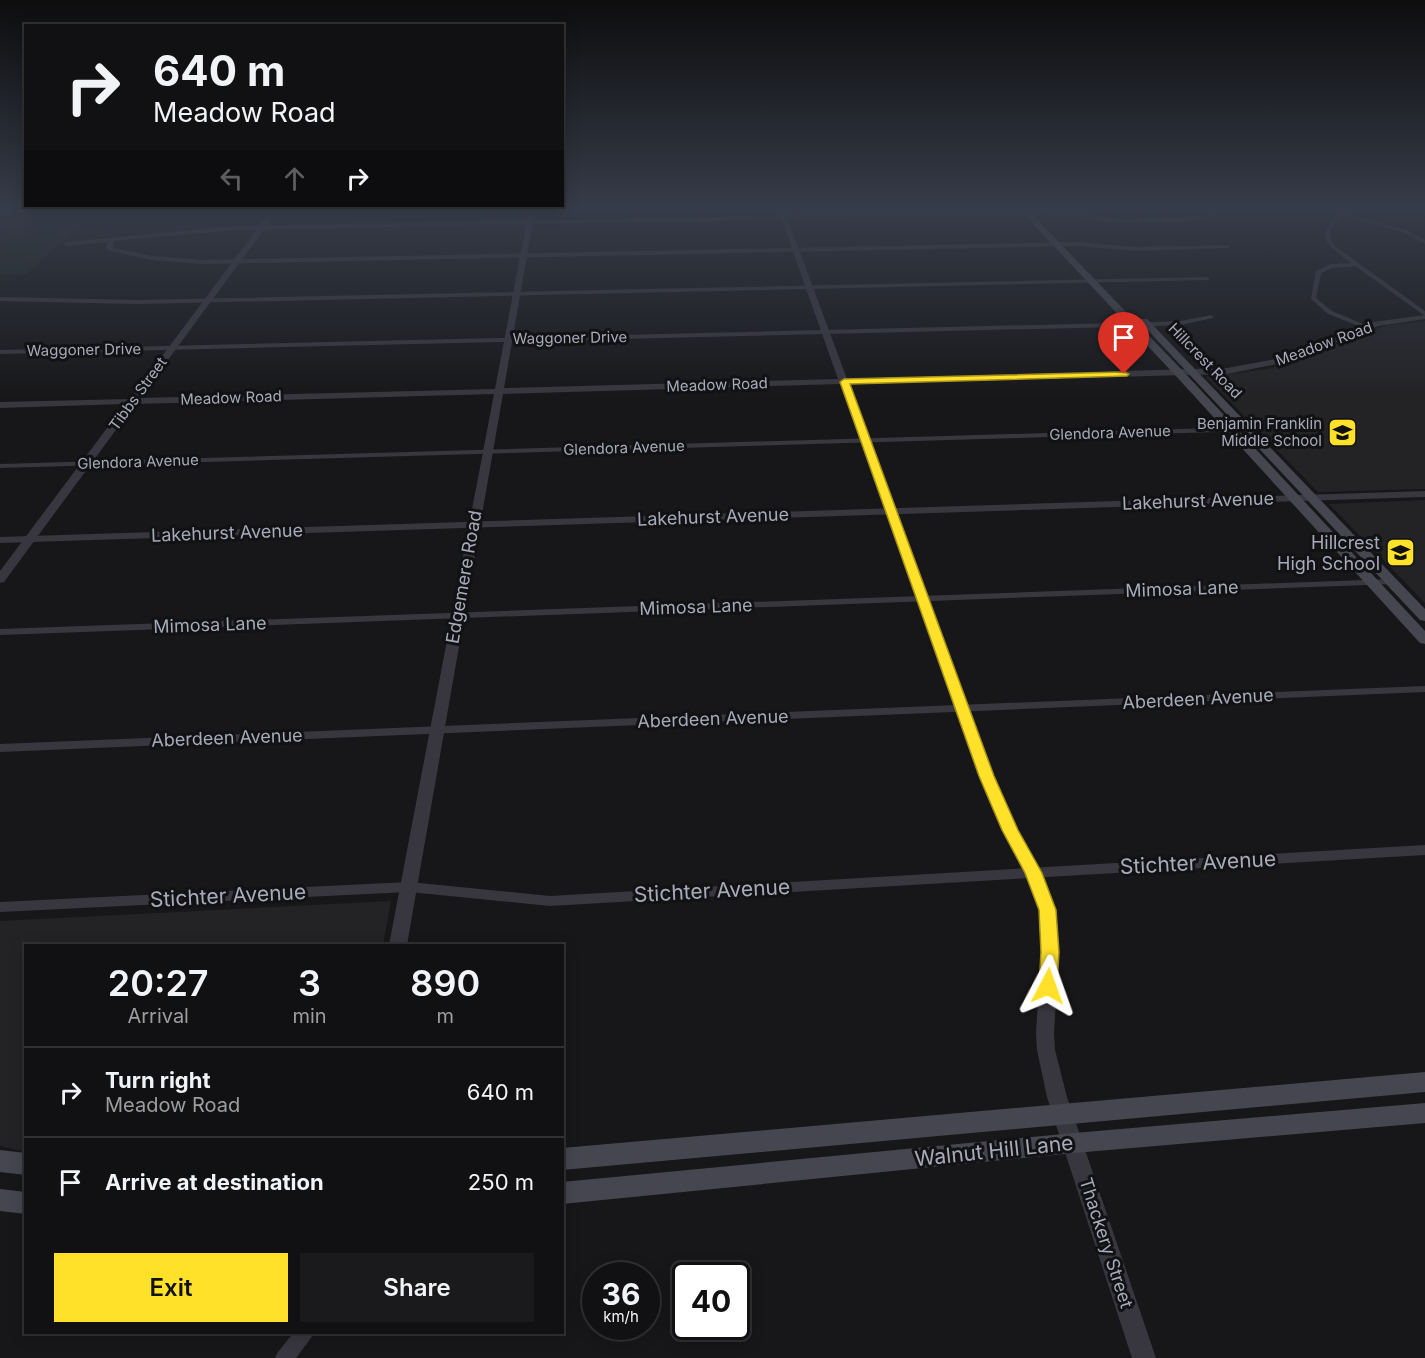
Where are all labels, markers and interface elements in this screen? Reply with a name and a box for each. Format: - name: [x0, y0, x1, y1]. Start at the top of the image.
- text: 640 m: [153, 45, 285, 96]
- icon: right: [54, 48, 132, 126]
- text: Meadow Road: [153, 96, 336, 129]
- icon: left: [215, 162, 248, 195]
- icon: ahead: [278, 162, 311, 195]
- icon: right: [341, 162, 374, 195]
- pin: [1098, 312, 1149, 374]
- street label: Meadow Road: [1273, 317, 1375, 370]
- street label: Hillcrest Road: [1164, 319, 1246, 402]
- icon: arrive: [1107, 321, 1140, 354]
- street label: Waggoner Drive: [513, 327, 627, 348]
- street label: Waggoner Drive: [27, 339, 141, 360]
- street label: Tibbs Street: [105, 353, 171, 434]
- street label: Meadow Road: [666, 373, 768, 396]
- street label: Meadow Road: [180, 386, 282, 409]
- place label: Benjamin Franklin Middle School: [1197, 414, 1322, 450]
- school or university icon: Benjamin Franklin Middle School: [1327, 417, 1359, 449]
- street label: Glendora Avenue: [1049, 421, 1171, 444]
- street label: Glendora Avenue: [563, 436, 685, 459]
- street label: Glendora Avenue: [77, 450, 199, 473]
- street label: Lakehurst Avenue: [1122, 487, 1274, 514]
- street label: Lakehurst Avenue: [637, 503, 789, 530]
- street label: Edgemere Road: [441, 509, 486, 645]
- street label: Lakehurst Avenue: [151, 519, 303, 546]
- place label: Hillcrest High School: [1277, 532, 1380, 574]
- school or university icon: Hillcrest High School: [1385, 537, 1417, 569]
- street label: Mimosa Lane: [1125, 576, 1239, 601]
- street label: Mimosa Lane: [639, 594, 753, 619]
- street label: Mimosa Lane: [153, 612, 267, 637]
- street label: Aberdeen Avenue: [1122, 684, 1274, 713]
- street label: Aberdeen Avenue: [637, 705, 789, 732]
- street label: Aberdeen Avenue: [151, 724, 303, 751]
- street label: Stichter Avenue: [1119, 846, 1277, 879]
- street label: Stichter Avenue: [633, 874, 791, 907]
- street label: Stichter Avenue: [149, 879, 307, 912]
- position arrow: [1016, 954, 1080, 1018]
- text: 20:27: [108, 961, 209, 1005]
- text: 3: [298, 961, 321, 1005]
- text: 890: [410, 961, 480, 1005]
- text: Arrival: [127, 1004, 189, 1028]
- text: min: [292, 1004, 327, 1028]
- text: m: [437, 1004, 454, 1028]
- text: Turn right: [105, 1067, 211, 1093]
- icon: right: [54, 1076, 87, 1109]
- text: 640 m: [467, 1079, 534, 1105]
- text: Meadow Road: [105, 1093, 240, 1117]
- street label: Walnut Hill Lane: [913, 1130, 1074, 1171]
- icon: arrive: [54, 1166, 87, 1199]
- text: Arrive at destination: [105, 1169, 324, 1195]
- text: 250 m: [468, 1169, 534, 1195]
- street label: Thackery Street: [1076, 1175, 1137, 1311]
- button: Exit: [54, 1253, 288, 1322]
- button: Share: [300, 1253, 534, 1322]
- speed limit sign: 40: [672, 1262, 750, 1340]
- text: 36: [602, 1276, 640, 1312]
- text: km/h: [603, 1307, 639, 1326]

